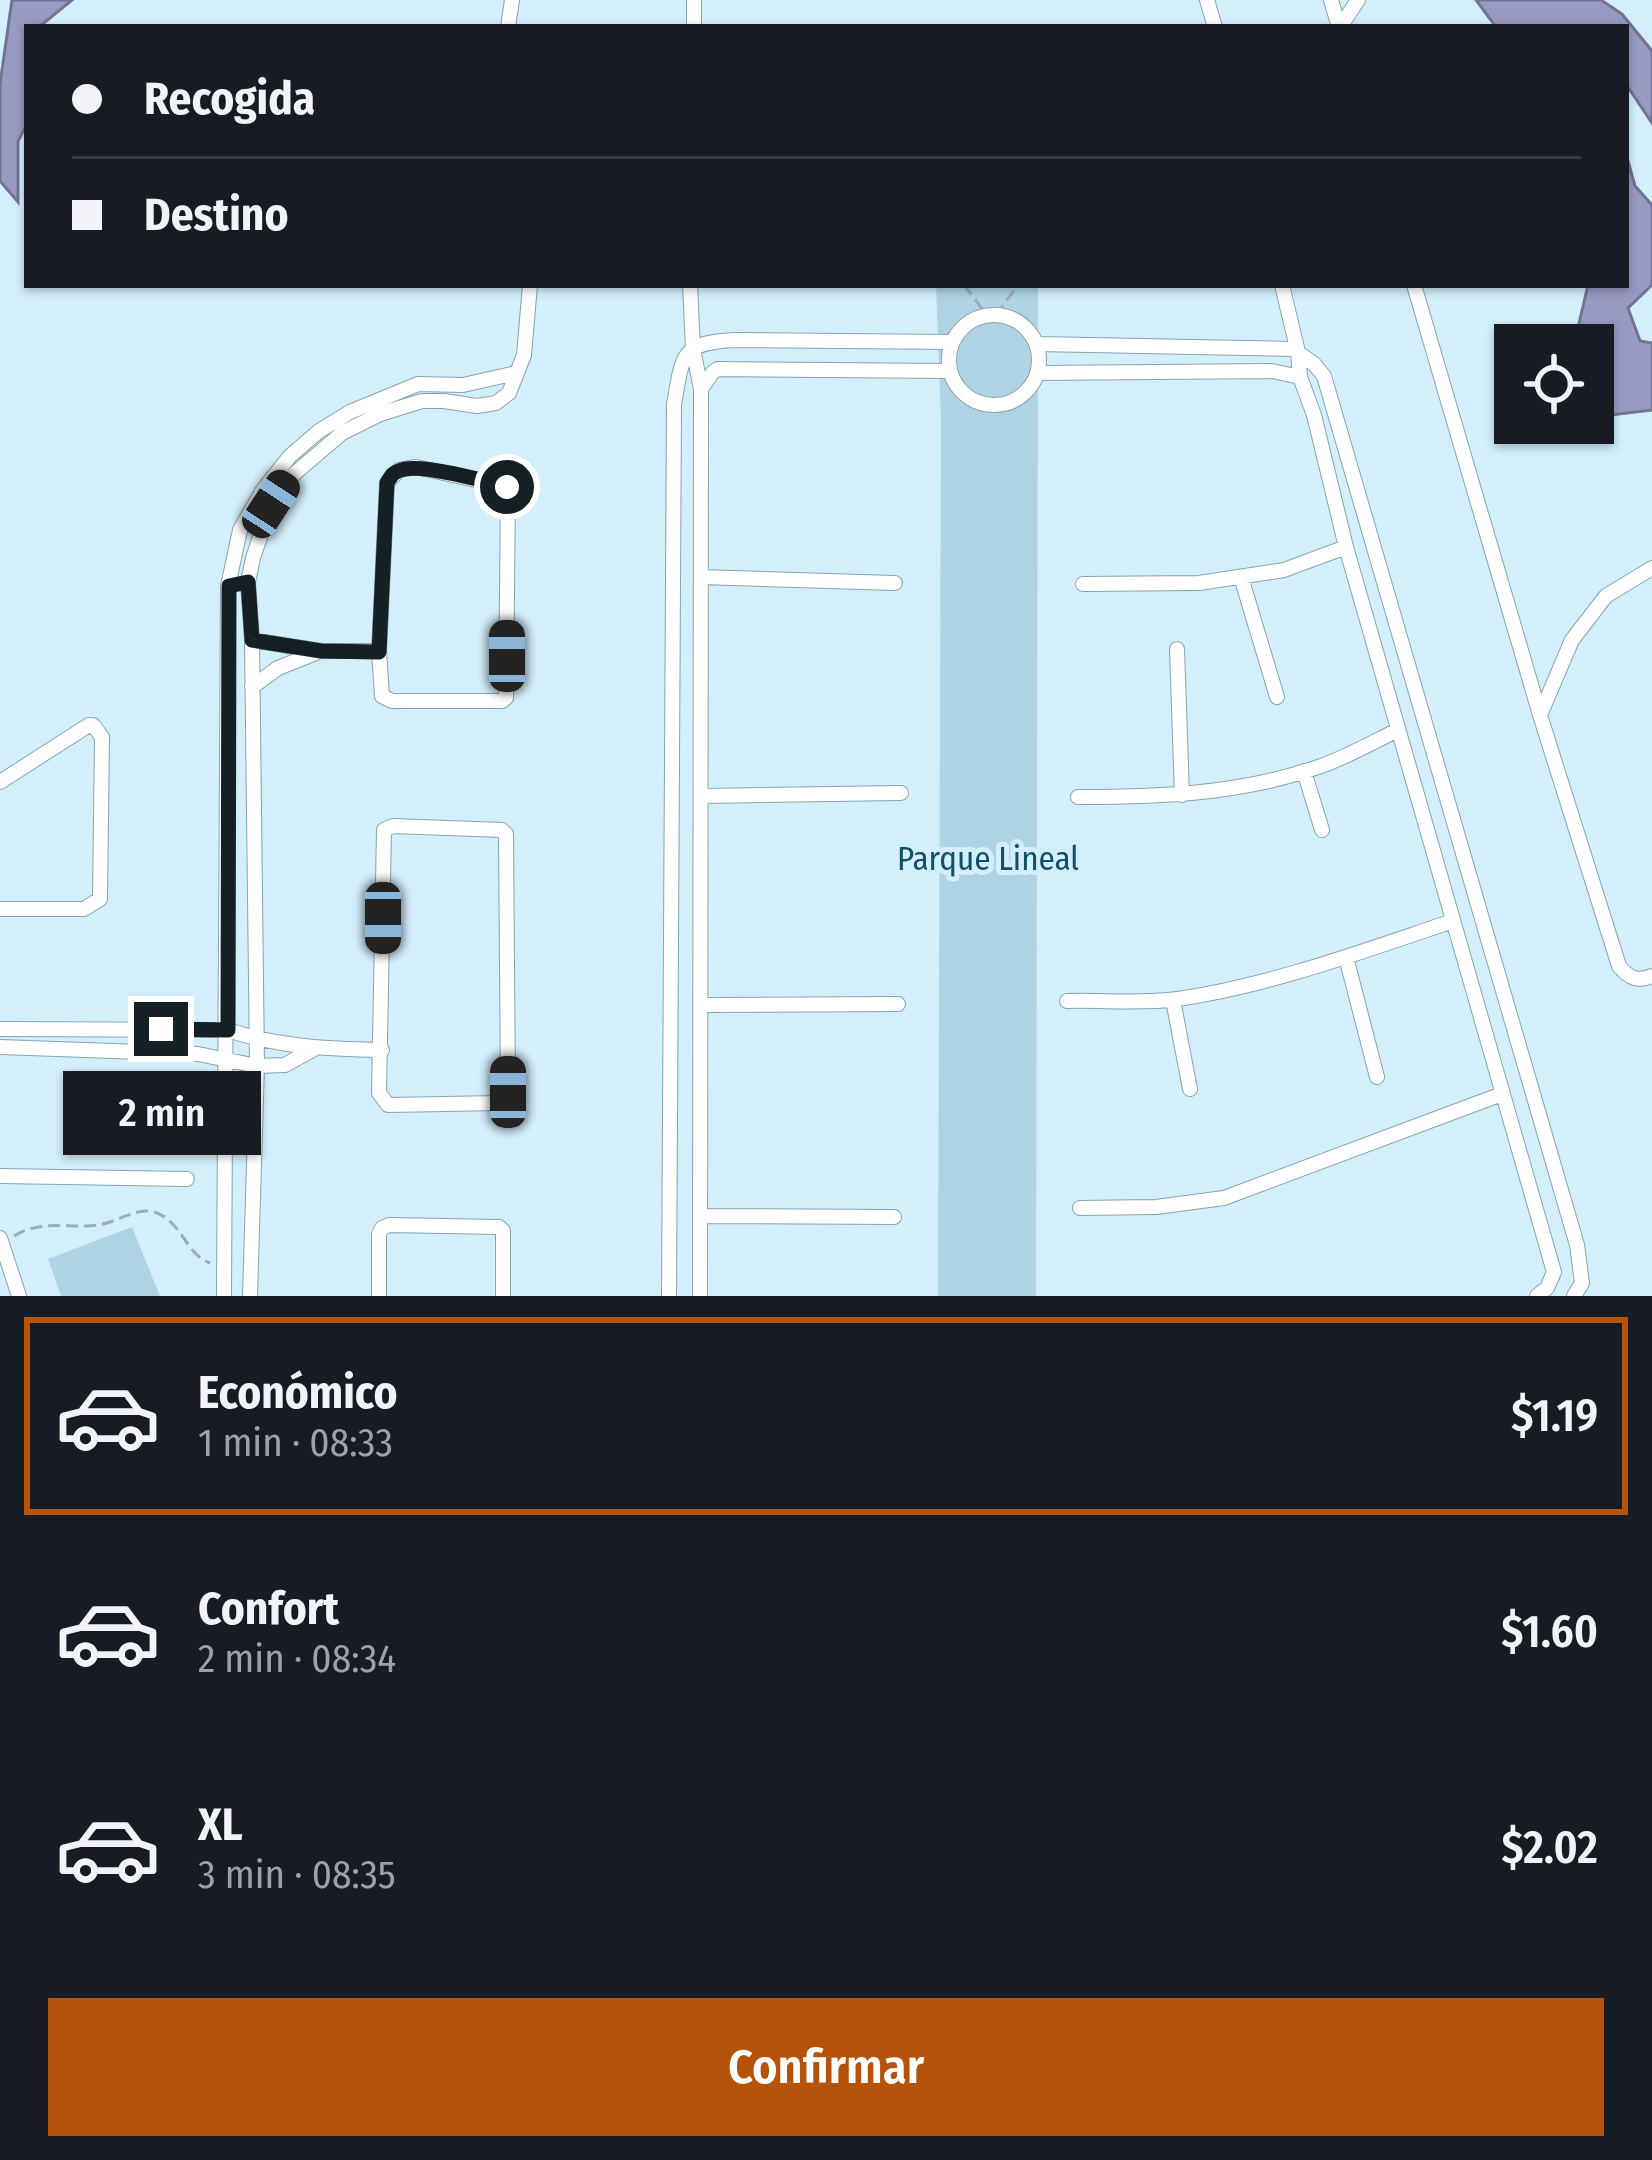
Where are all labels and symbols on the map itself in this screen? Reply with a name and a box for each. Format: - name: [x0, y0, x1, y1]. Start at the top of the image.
- route start: [480, 460, 534, 514]
- car: [236, 464, 306, 544]
- car: [489, 620, 525, 692]
- park label: Parque Lineal: [897, 839, 1079, 879]
- car: [365, 882, 401, 954]
- route end: [134, 1002, 188, 1056]
- car: [490, 1056, 526, 1128]
- callout: 2 min: [62, 1071, 260, 1155]

